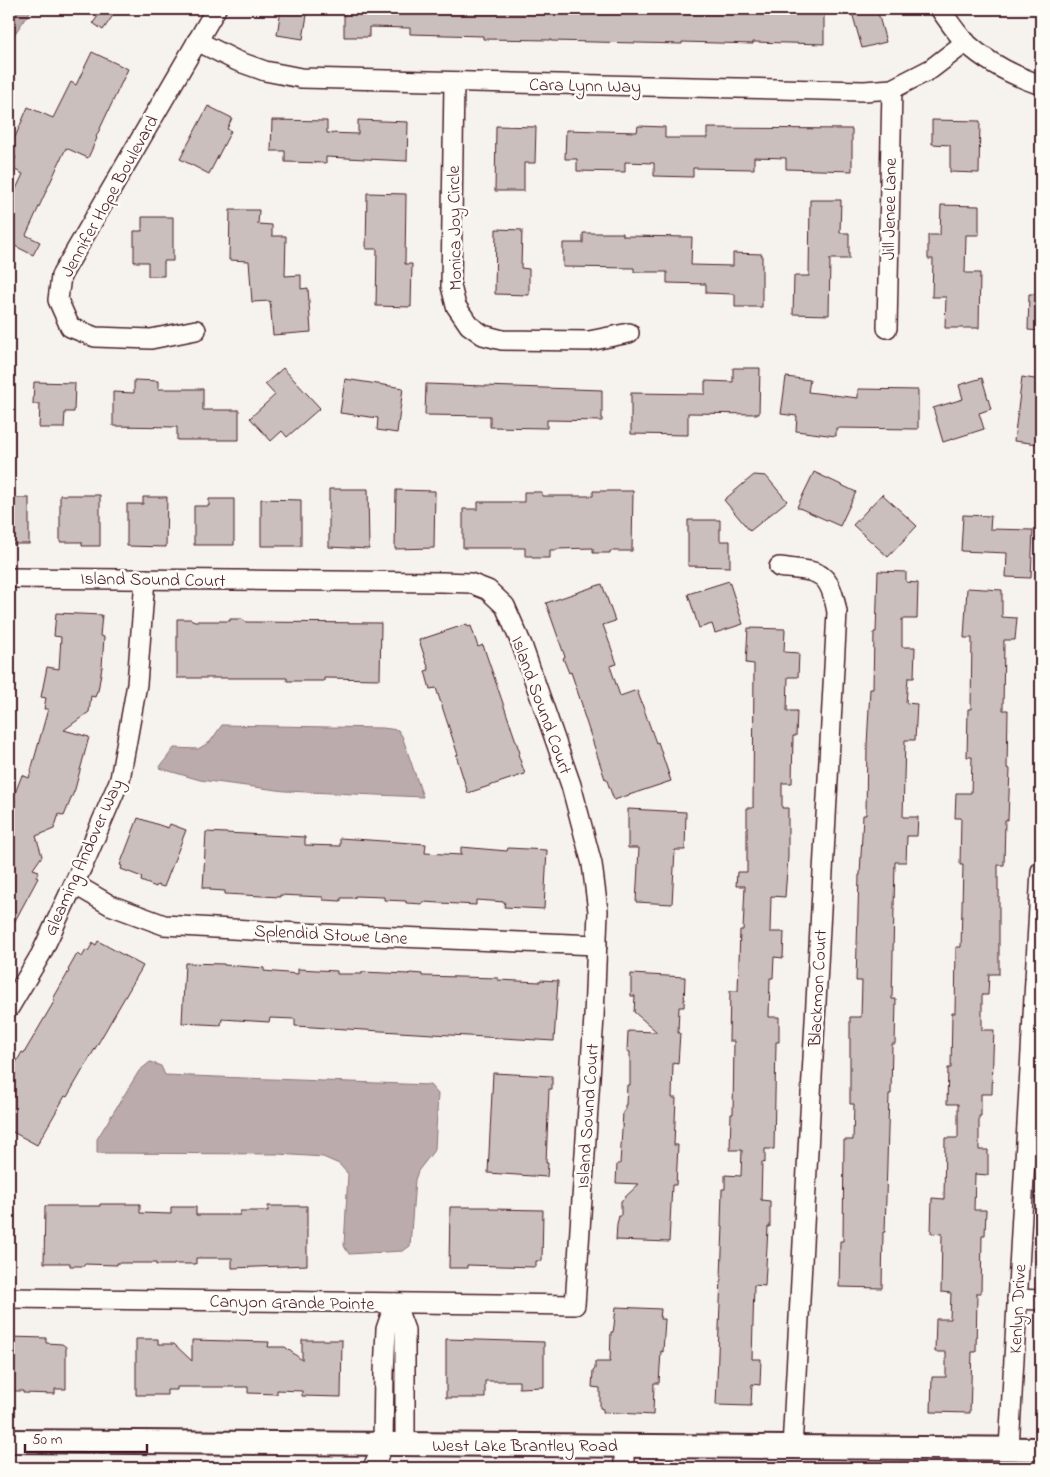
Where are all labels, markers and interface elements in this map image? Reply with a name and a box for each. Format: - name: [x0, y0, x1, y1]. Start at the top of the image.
- street label: Cara Lynn Way: [529, 73, 641, 101]
- street label: Jennifer Hope Boulevard: [55, 111, 166, 283]
- street label: Jill Jenee Lane: [877, 157, 905, 260]
- street label: Monica Joy Circle: [442, 164, 470, 291]
- street label: Island Sound Court: [80, 567, 226, 595]
- street label: Island Sound Court: [503, 633, 577, 778]
- street label: Gleaming Andover Way: [38, 775, 132, 941]
- street label: Splendid Stowe Lane: [254, 919, 409, 953]
- street label: Blackmon Court: [803, 929, 835, 1048]
- street label: Island Sound Court: [571, 1043, 607, 1190]
- street label: Kenlyn Drive: [1004, 1263, 1034, 1355]
- street label: Canyon Grande Pointe: [209, 1290, 376, 1318]
- scale bar: [25, 1422, 148, 1454]
- text: 50 m: [32, 1429, 63, 1451]
- street label: West Lake Brantley Road: [432, 1434, 618, 1460]

